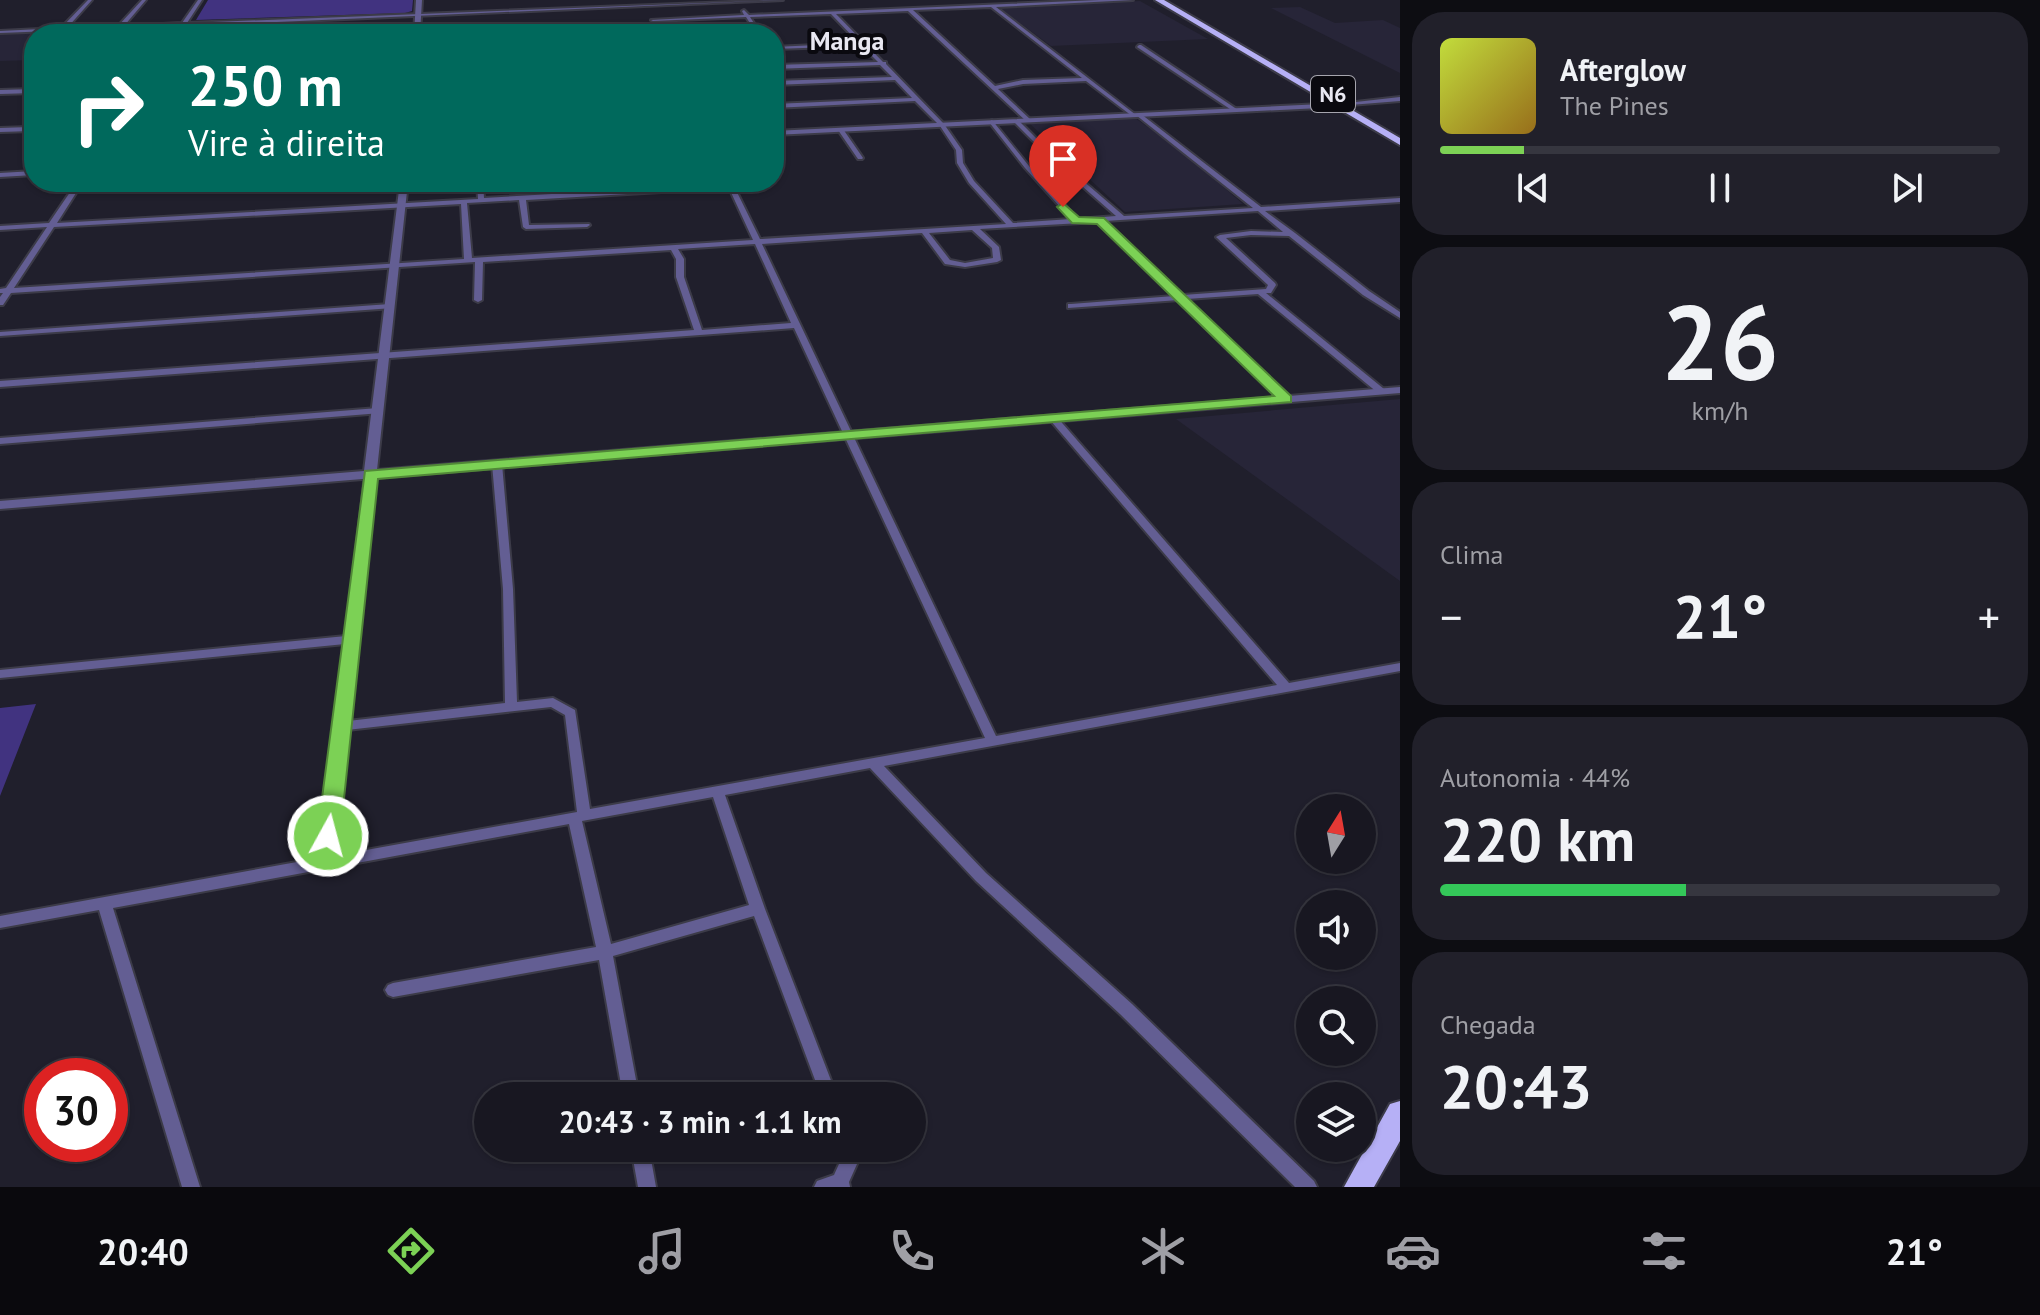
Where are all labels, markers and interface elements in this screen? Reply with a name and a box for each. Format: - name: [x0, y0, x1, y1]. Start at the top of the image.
- district label: Manga: [810, 24, 884, 57]
- text: 250 m: [188, 49, 343, 121]
- text: Afterglow: [1560, 50, 1686, 89]
- icon: right: [56, 56, 160, 160]
- road number: N6: [1311, 76, 1355, 112]
- text: The Pines: [1560, 89, 1669, 122]
- text: Vire à direita: [188, 119, 385, 166]
- pin: [1029, 125, 1097, 207]
- icon: arrive: [1041, 137, 1085, 181]
- icon: previous: [1511, 166, 1555, 210]
- icon: pause: [1698, 166, 1742, 210]
- icon: next: [1885, 166, 1929, 210]
- text: 26: [1661, 274, 1779, 409]
- text: km/h: [1692, 394, 1749, 427]
- text: Clima: [1440, 538, 1503, 571]
- text: 21°: [1673, 577, 1767, 655]
- text: −: [1440, 588, 1462, 645]
- text: +: [1978, 588, 2000, 645]
- text: Autonomia · 44%: [1440, 761, 1630, 794]
- position arrow: [286, 794, 370, 878]
- north arrow: [1296, 794, 1376, 874]
- map controls: [1296, 794, 1376, 1162]
- text: 220 km: [1440, 800, 1635, 878]
- button: sound: [1296, 890, 1376, 970]
- button: search: [1296, 986, 1376, 1066]
- text: Chegada: [1440, 1008, 1536, 1041]
- text: 20:43: [1440, 1047, 1592, 1125]
- speed limit sign: 30: [24, 1058, 128, 1162]
- button: layers: [1296, 1082, 1376, 1162]
- text: 20:43 · 3 min · 1.1 km: [559, 1102, 841, 1141]
- icon: directions: [383, 1223, 439, 1279]
- icon: music: [634, 1223, 690, 1279]
- icon: phone: [884, 1223, 940, 1279]
- icon: climate: [1135, 1223, 1191, 1279]
- icon: car: [1385, 1223, 1441, 1279]
- icon: filters: [1636, 1223, 1692, 1279]
- text: 20:40: [97, 1228, 189, 1275]
- text: 21°: [1886, 1228, 1943, 1275]

